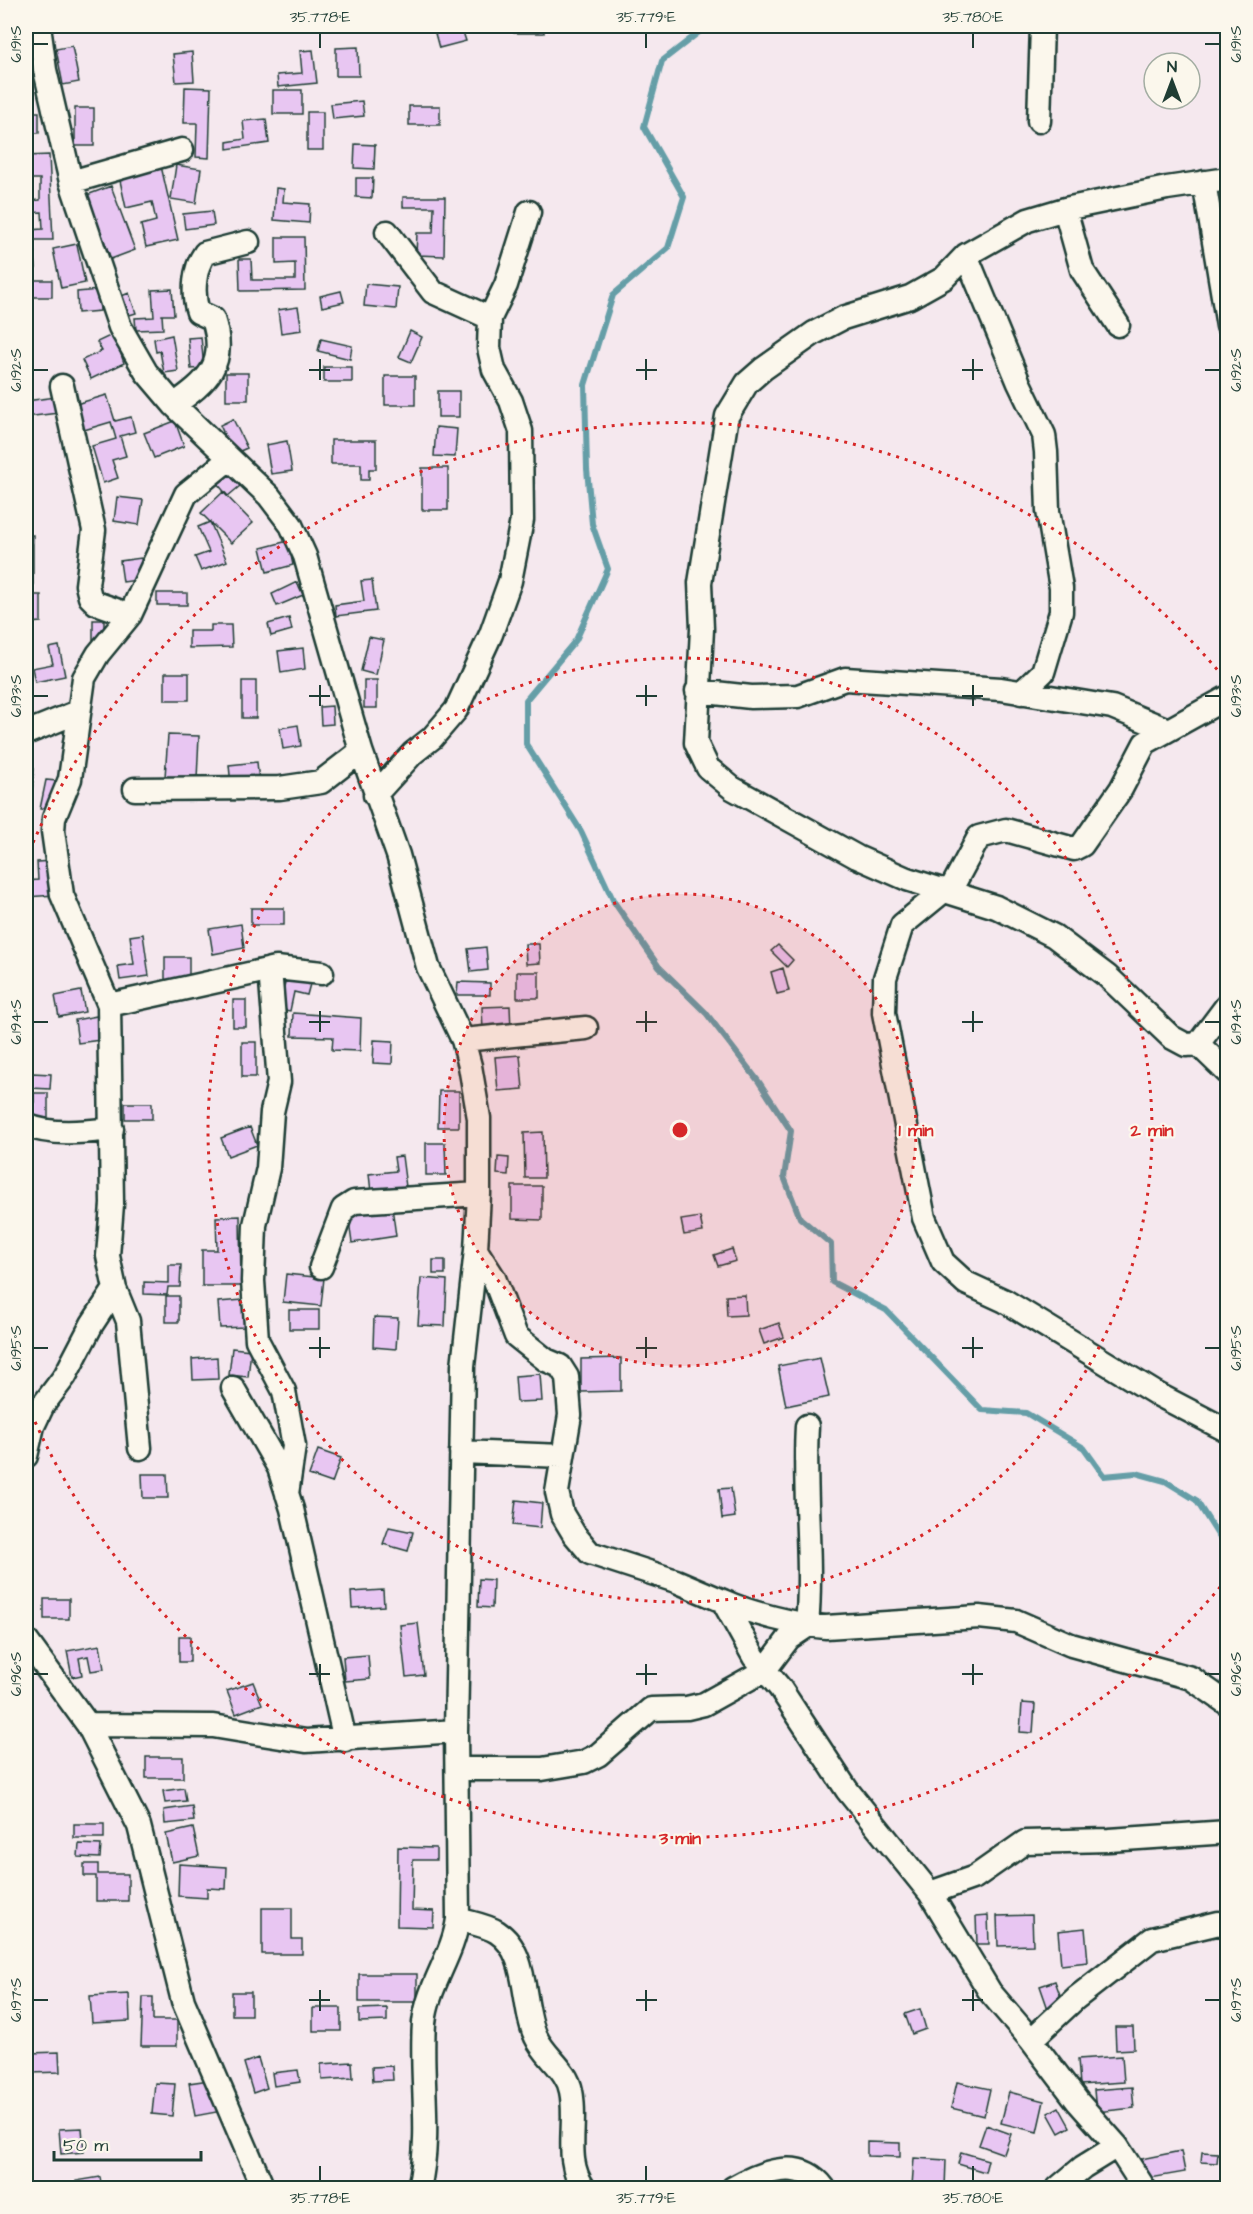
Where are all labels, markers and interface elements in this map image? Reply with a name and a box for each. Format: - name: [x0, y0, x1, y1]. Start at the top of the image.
- text: 35.778°E: [290, 7, 350, 28]
- text: 35.779°E: [616, 7, 676, 28]
- text: 35.780°E: [943, 7, 1004, 28]
- text: 6.191°S: [6, 25, 27, 62]
- text: 6.191°S: [1226, 25, 1247, 62]
- north arrow: [1142, 51, 1202, 111]
- text: N: [1167, 56, 1177, 78]
- text: 6.192°S: [6, 348, 27, 392]
- text: 6.192°S: [1226, 348, 1247, 392]
- text: 6.193°S: [6, 674, 27, 717]
- text: 6.193°S: [1226, 674, 1247, 717]
- text: 6.194°S: [6, 999, 27, 1045]
- text: 6.194°S: [1226, 999, 1247, 1045]
- text: 1 min: [898, 1118, 934, 1143]
- text: 2 min: [1129, 1118, 1174, 1143]
- centre of rings: [670, 1120, 690, 1140]
- text: 6.195°S: [6, 1325, 27, 1371]
- text: 6.195°S: [1226, 1325, 1247, 1371]
- text: 6.196°S: [6, 1651, 27, 1696]
- text: 6.196°S: [1226, 1651, 1247, 1696]
- text: 3 min: [658, 1826, 701, 1851]
- text: 6.197°S: [6, 1978, 27, 2022]
- text: 6.197°S: [1226, 1978, 1247, 2022]
- scale bar: [54, 2124, 201, 2162]
- text: 50 m: [63, 2133, 108, 2158]
- text: 35.778°E: [290, 2188, 350, 2209]
- text: 35.779°E: [616, 2188, 676, 2209]
- text: 35.780°E: [943, 2188, 1004, 2209]

